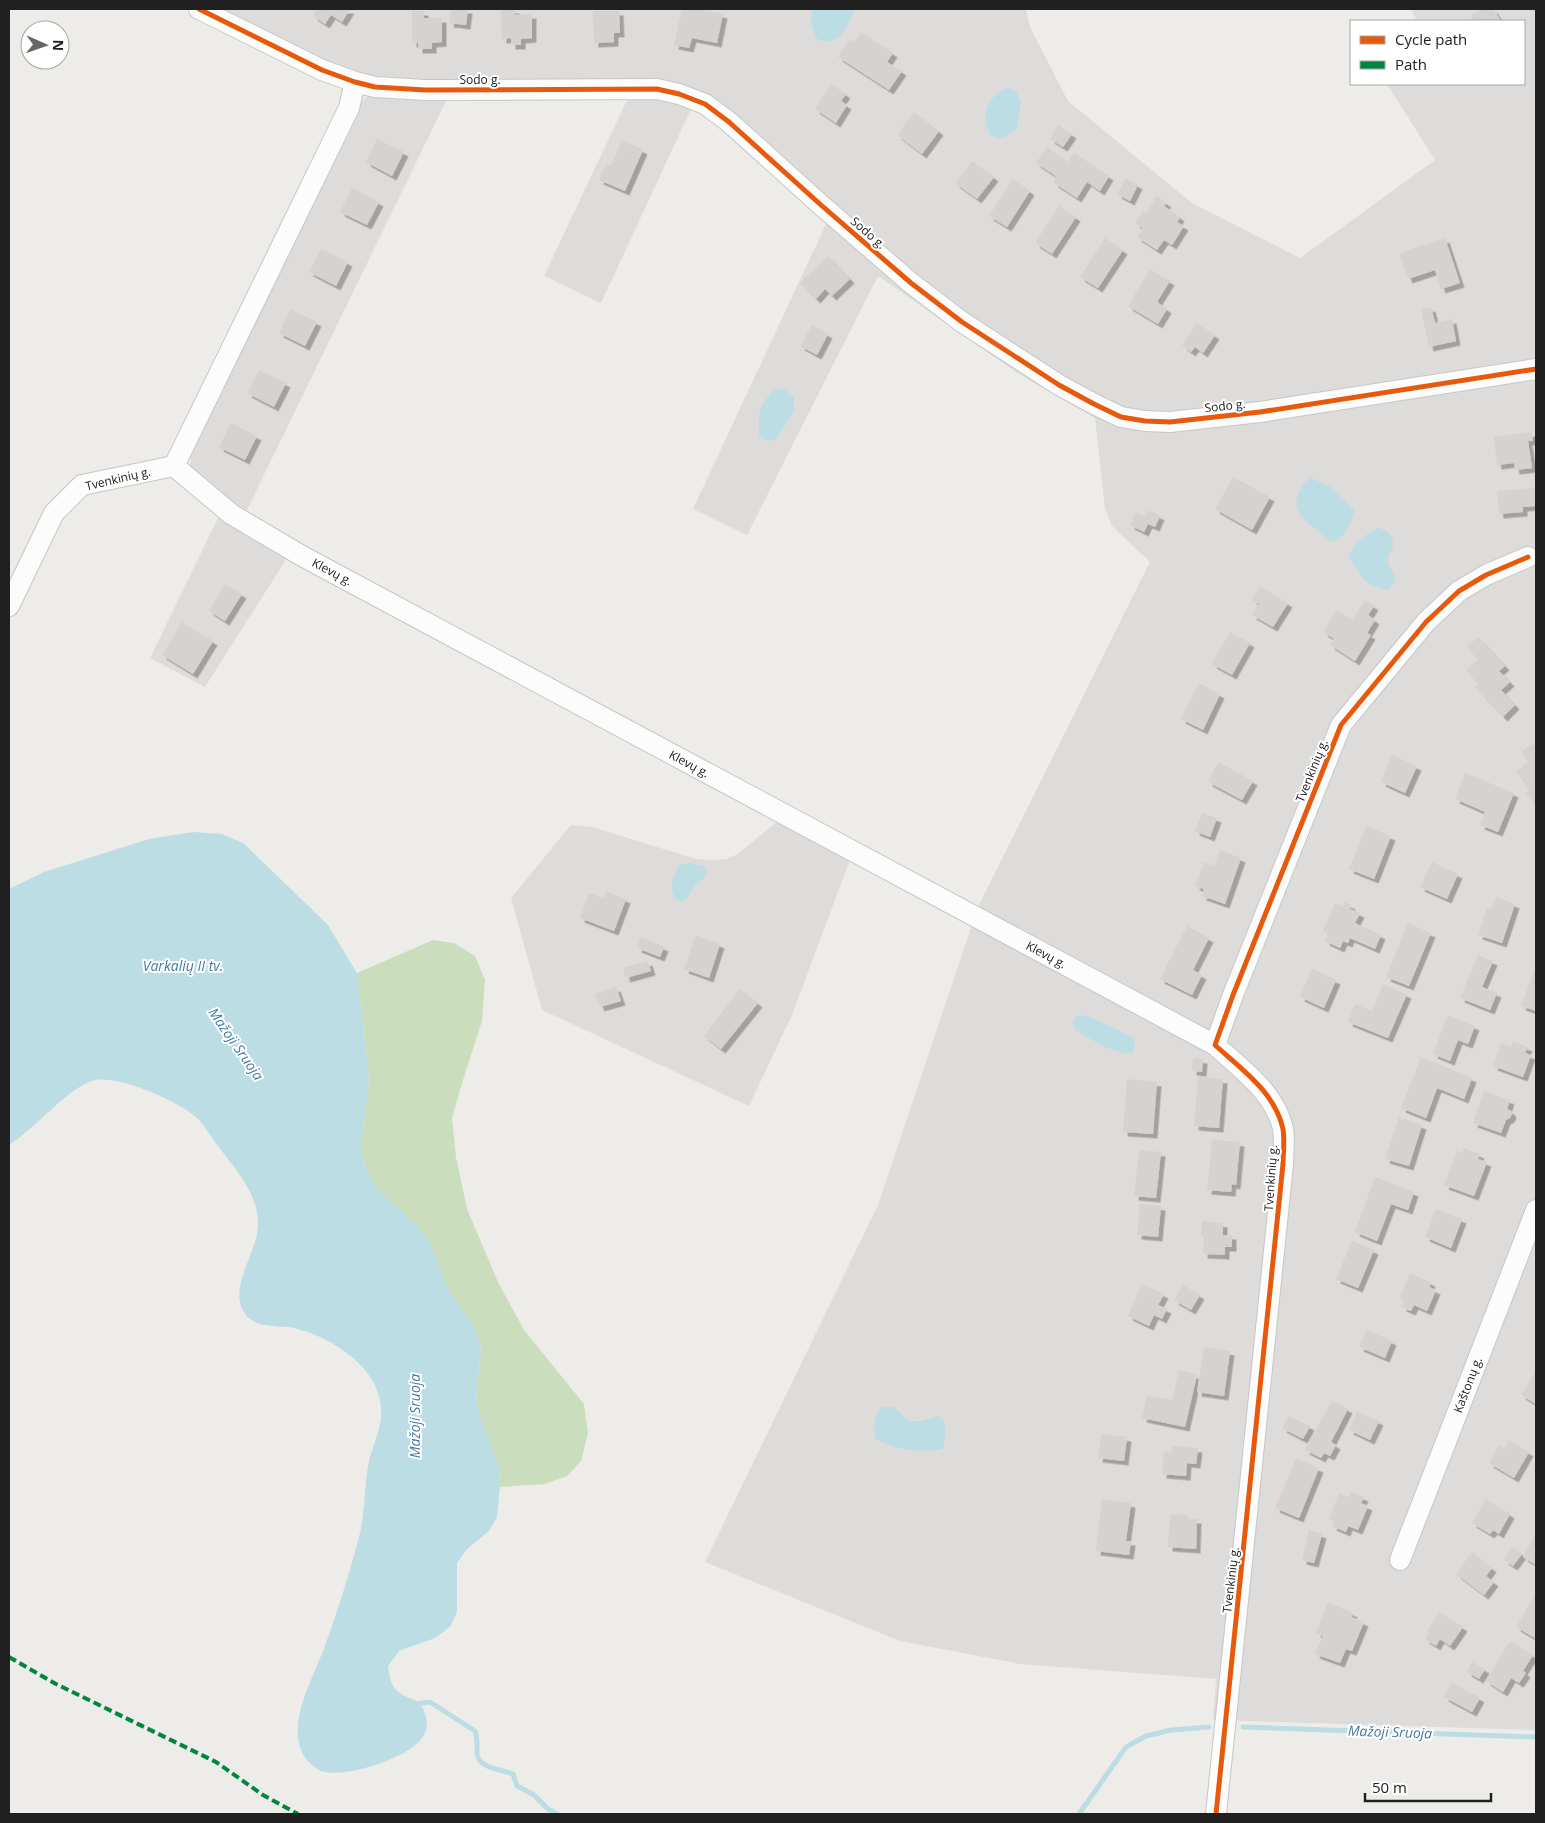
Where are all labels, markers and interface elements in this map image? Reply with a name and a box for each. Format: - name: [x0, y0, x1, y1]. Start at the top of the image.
- north arrow: [20, 20, 70, 70]
- legend: [1350, 20, 1525, 85]
- text: Cycle path: [1395, 29, 1467, 49]
- text: N: [49, 39, 68, 51]
- text: Path: [1395, 54, 1427, 74]
- street label: Sodo g.: [459, 71, 501, 88]
- street label: Sodo g.: [847, 213, 889, 253]
- street label: Sodo g.: [1204, 395, 1246, 416]
- street label: Tvenkinių g.: [84, 463, 152, 494]
- street label: Klevų g.: [309, 554, 355, 589]
- street label: Tvenkinių g.: [1291, 737, 1332, 805]
- street label: Klevų g.: [666, 746, 712, 781]
- street label: Klevų g.: [1023, 937, 1069, 972]
- water label: Varkalių II tv.: [143, 956, 223, 975]
- water label: Mažoji Sruoja: [204, 1004, 268, 1084]
- street label: Tvenkinių g.: [1260, 1144, 1281, 1212]
- street label: Kaštonų g.: [1449, 1354, 1486, 1415]
- water label: Mažoji Sruoja: [405, 1374, 424, 1458]
- street label: Tvenkinių g.: [1218, 1546, 1243, 1614]
- water label: Mažoji Sruoja: [1348, 1721, 1433, 1742]
- scale bar: [1365, 1770, 1491, 1802]
- text: 50 m: [1372, 1777, 1407, 1797]

